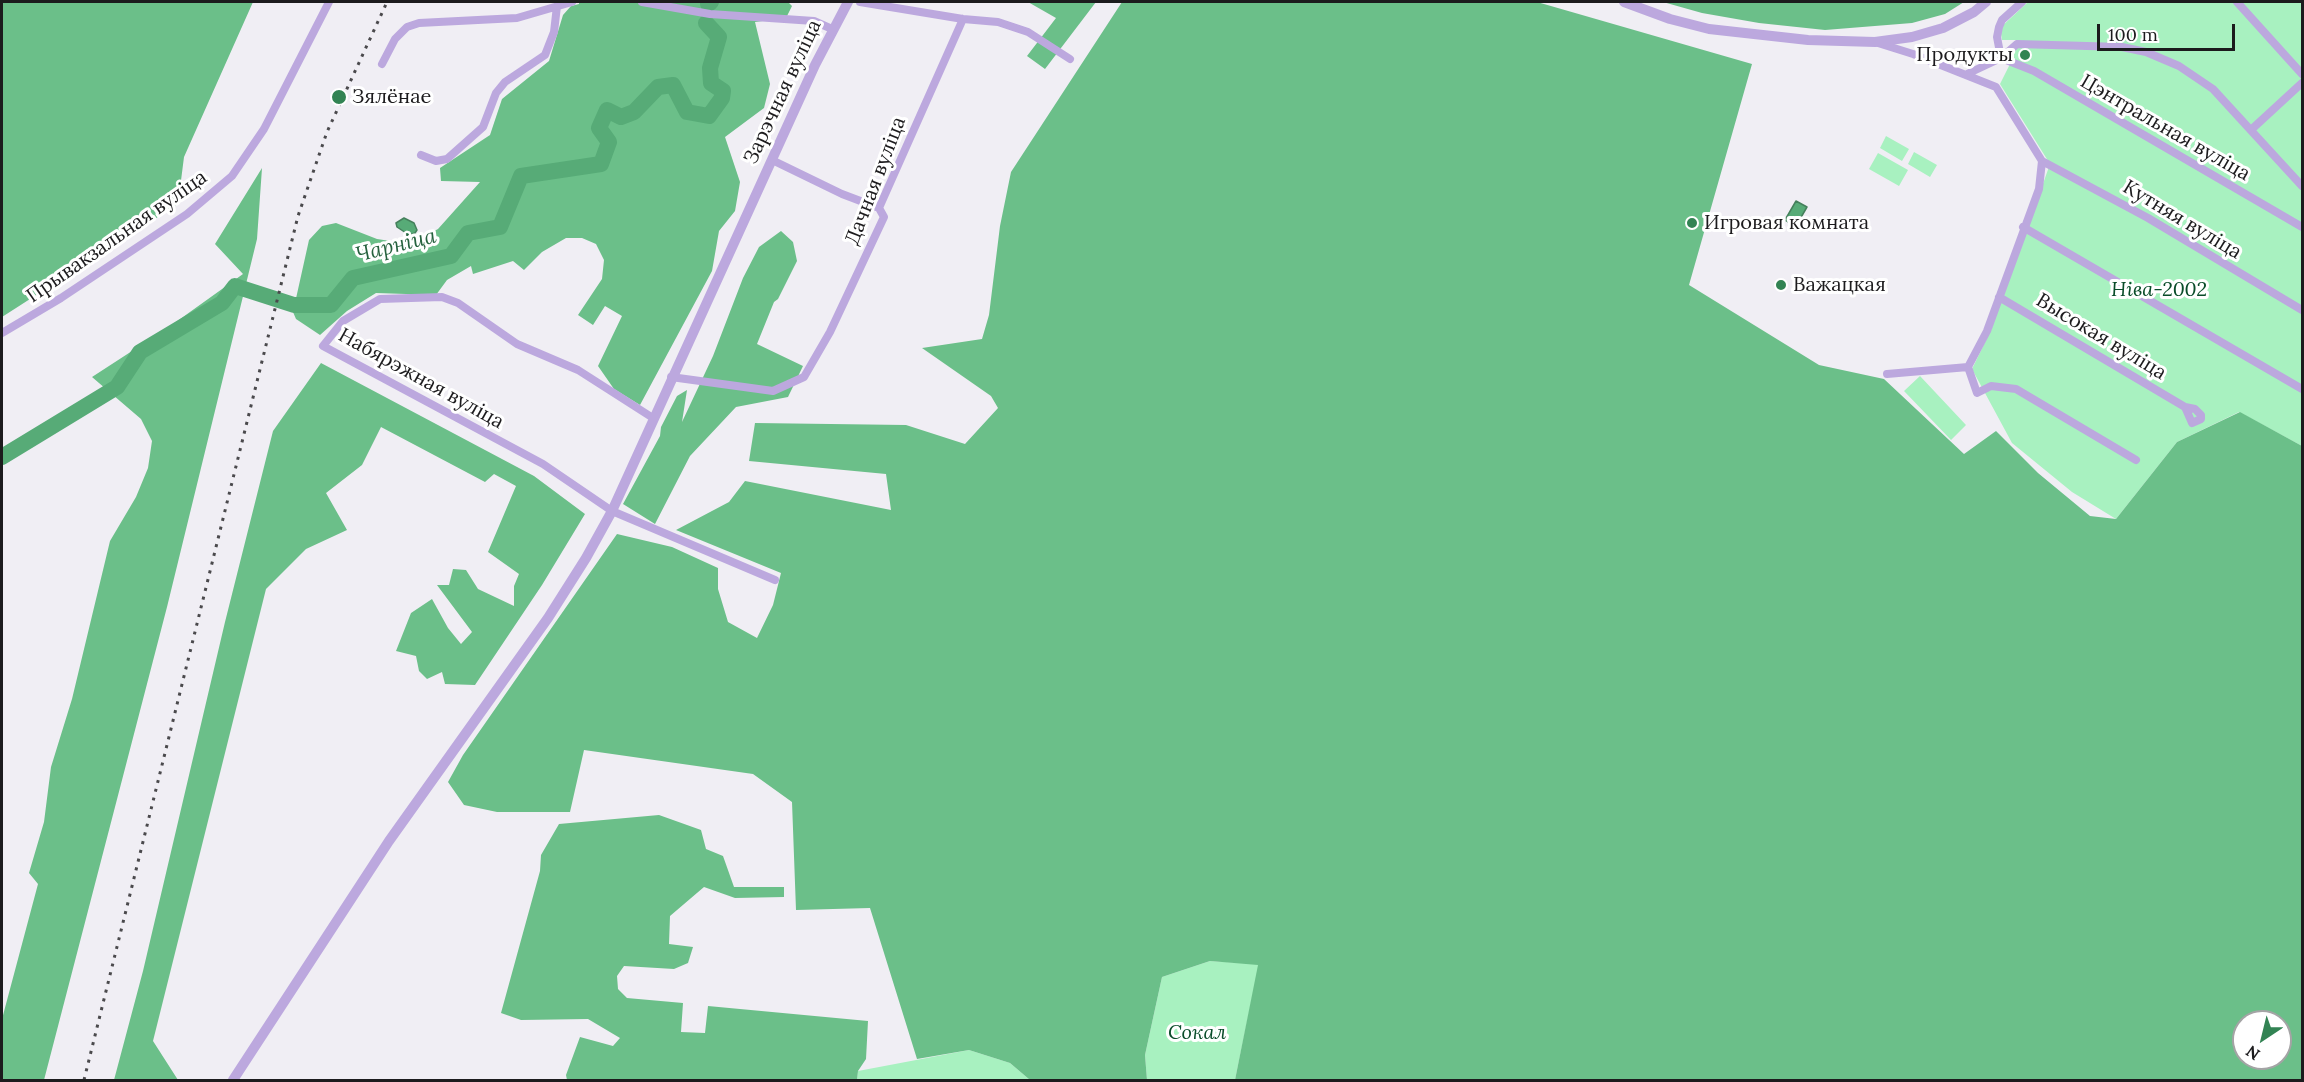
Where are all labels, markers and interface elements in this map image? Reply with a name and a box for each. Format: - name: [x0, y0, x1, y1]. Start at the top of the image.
- scale bar: [2100, 12, 2238, 50]
- street label: Зарэчная вуліца: [739, 16, 827, 168]
- text: 100 m: [2108, 23, 2158, 46]
- place label: Продукты: [1916, 43, 2013, 67]
- marker: Продукты: [2018, 48, 2032, 62]
- street label: Цэнтральная вуліца: [2076, 70, 2254, 186]
- place label: Зялёнае: [352, 85, 431, 109]
- marker: Зялёнае: [330, 88, 348, 106]
- street label: Дачная вуліца: [841, 114, 911, 248]
- street label: Прывакзальная вуліца: [22, 166, 212, 308]
- street label: Кутняя вуліца: [2118, 175, 2246, 265]
- place label: Игровая комната: [1704, 211, 1869, 235]
- marker: Игровая комната: [1685, 216, 1699, 230]
- water label: Чарніца: [353, 224, 439, 268]
- place label: Важацкая: [1793, 273, 1886, 297]
- marker: Важацкая: [1774, 278, 1788, 292]
- park label: Ніва-2002: [2111, 278, 2207, 302]
- street label: Высокая вуліца: [2032, 289, 2170, 385]
- street label: Набярэжная вуліца: [334, 324, 508, 434]
- north arrow: [2232, 1010, 2292, 1070]
- park label: Сокал: [1168, 1021, 1226, 1045]
- text: N: [2242, 1041, 2264, 1065]

